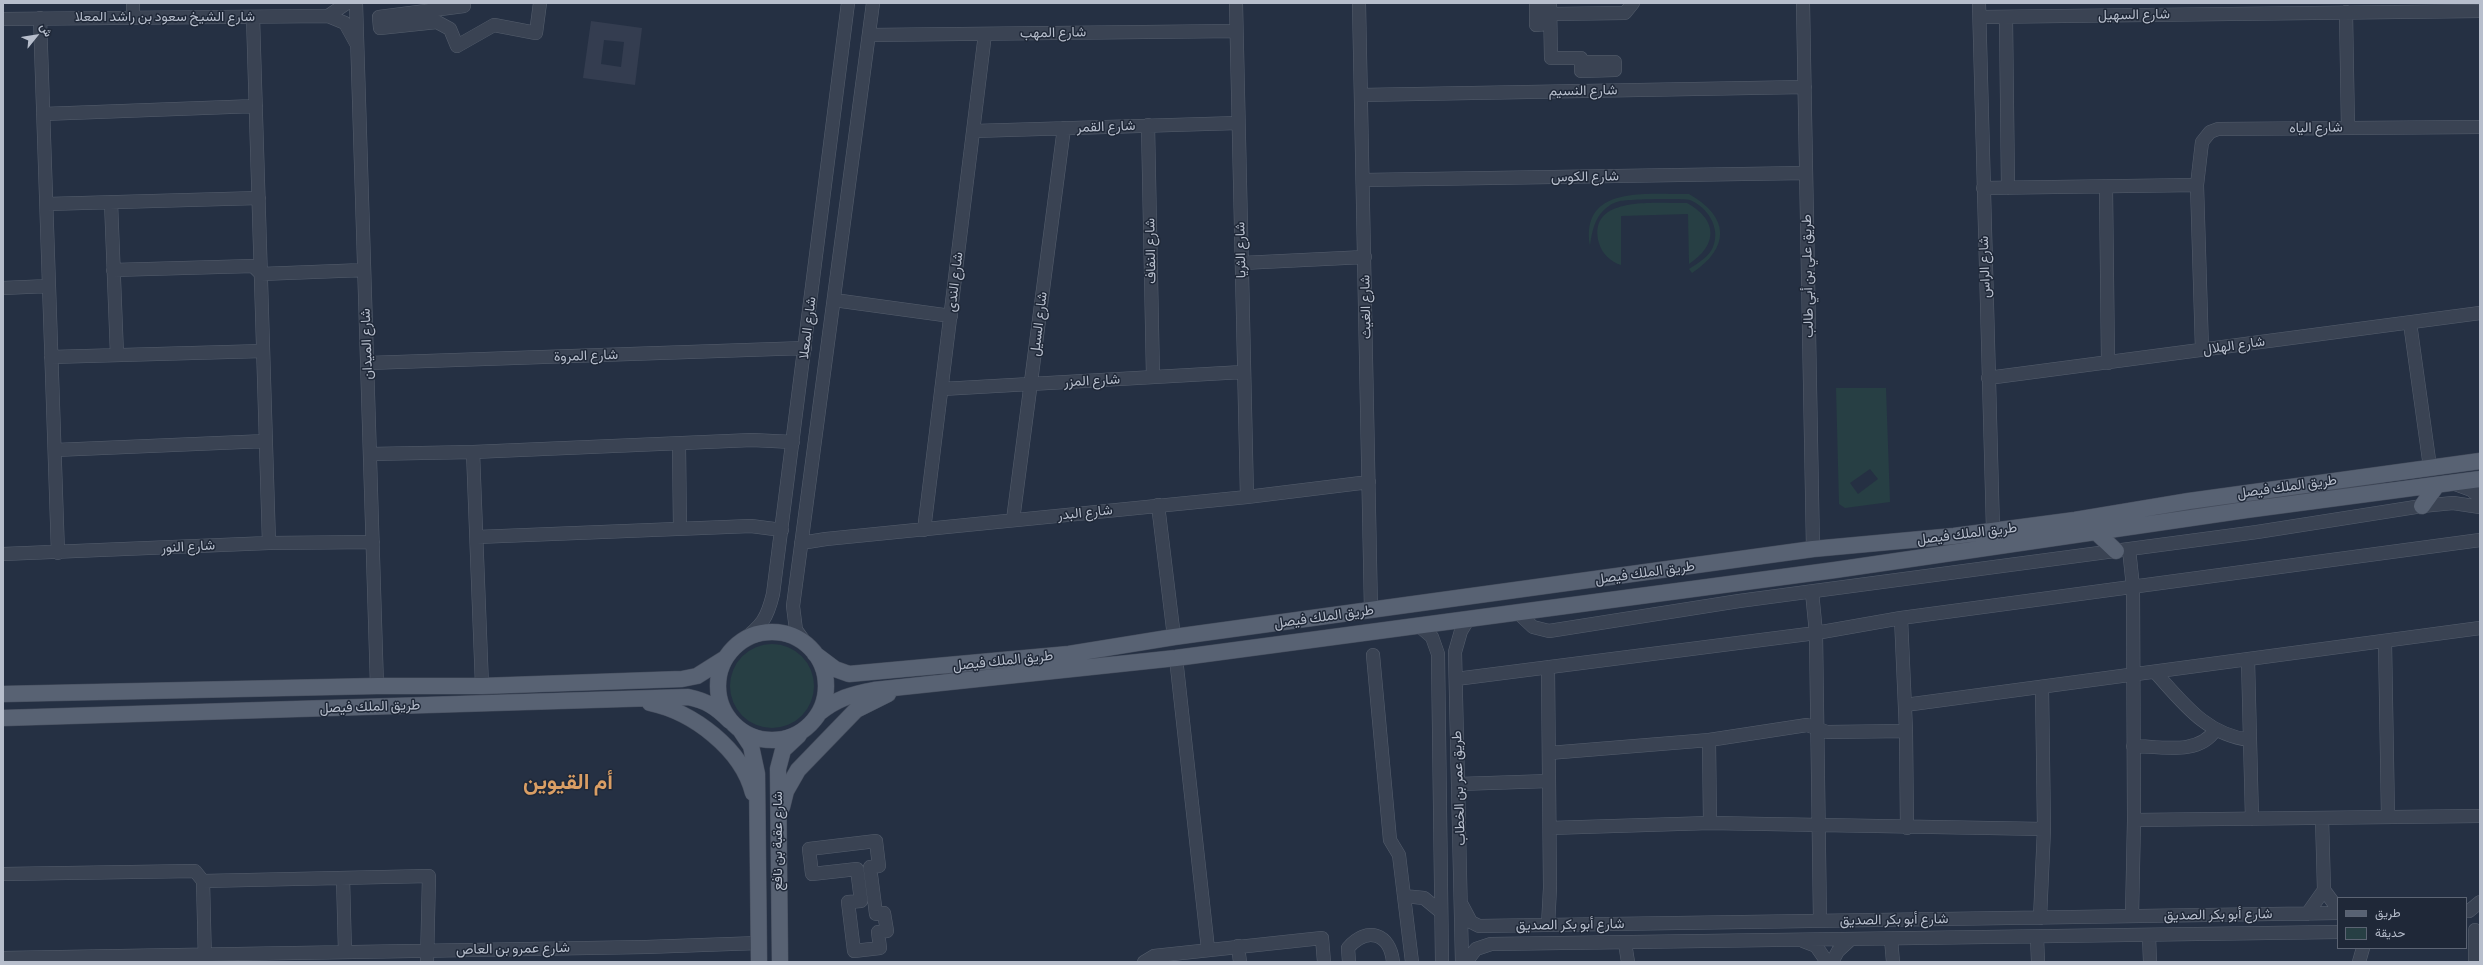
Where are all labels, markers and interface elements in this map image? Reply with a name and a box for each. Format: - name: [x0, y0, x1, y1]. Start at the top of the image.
- street label: شارع السهيل: [2098, 6, 2170, 24]
- street label: شارع الشيخ سعود بن راشد المعلا: [75, 9, 255, 25]
- north arrow: [16, 16, 56, 56]
- text: ش: [37, 20, 57, 39]
- street label: شارع المهب: [1020, 24, 1086, 42]
- street label: شارع النسيم: [1548, 82, 1618, 100]
- street label: شارع القمر: [1076, 118, 1136, 136]
- street label: شارع الياه: [2289, 119, 2343, 137]
- street label: شارع الكوس: [1551, 168, 1619, 186]
- street label: طريق علي بن أبي طالب: [1799, 214, 1817, 338]
- street label: شارع النفاف: [1142, 218, 1160, 284]
- street label: شارع الثريا: [1232, 222, 1250, 278]
- street label: شارع الراس: [1976, 235, 1994, 299]
- street label: شارع الندى: [943, 251, 967, 313]
- street label: شارع الغيث: [1357, 275, 1375, 339]
- street label: شارع السيل: [1027, 291, 1051, 357]
- street label: شارع المعلا: [796, 296, 820, 360]
- street label: شارع الميدان: [357, 308, 377, 380]
- street label: شارع الهلال: [2202, 333, 2266, 359]
- street label: شارع المروة: [554, 346, 618, 366]
- street label: شارع المزر: [1063, 371, 1121, 391]
- street label: طريق الملك فيصل: [2236, 472, 2338, 502]
- street label: شارع البدر: [1057, 502, 1113, 524]
- street label: طريق الملك فيصل: [1916, 520, 2018, 548]
- street label: شارع النور: [161, 537, 215, 557]
- street label: طريق الملك فيصل: [1594, 558, 1696, 588]
- street label: طريق الملك فيصل: [1273, 602, 1375, 632]
- street label: طريق الملك فيصل: [952, 647, 1054, 675]
- street label: طريق الملك فيصل: [319, 697, 421, 717]
- street label: طريق عمر بن الخطاب: [1449, 730, 1469, 846]
- district label: أم القيوين: [523, 770, 613, 796]
- street label: شارع عقبة بن نافع: [770, 791, 786, 891]
- legend: [2337, 897, 2467, 949]
- text: طريق: [2375, 904, 2400, 921]
- street label: شارع أبو بكر الصديق: [2163, 906, 2273, 924]
- street label: شارع أبو بكر الصديق: [1839, 911, 1949, 929]
- street label: شارع أبو بكر الصديق: [1515, 916, 1625, 934]
- text: حديقة: [2375, 924, 2405, 941]
- street label: شارع عمرو بن العاص: [456, 940, 570, 958]

